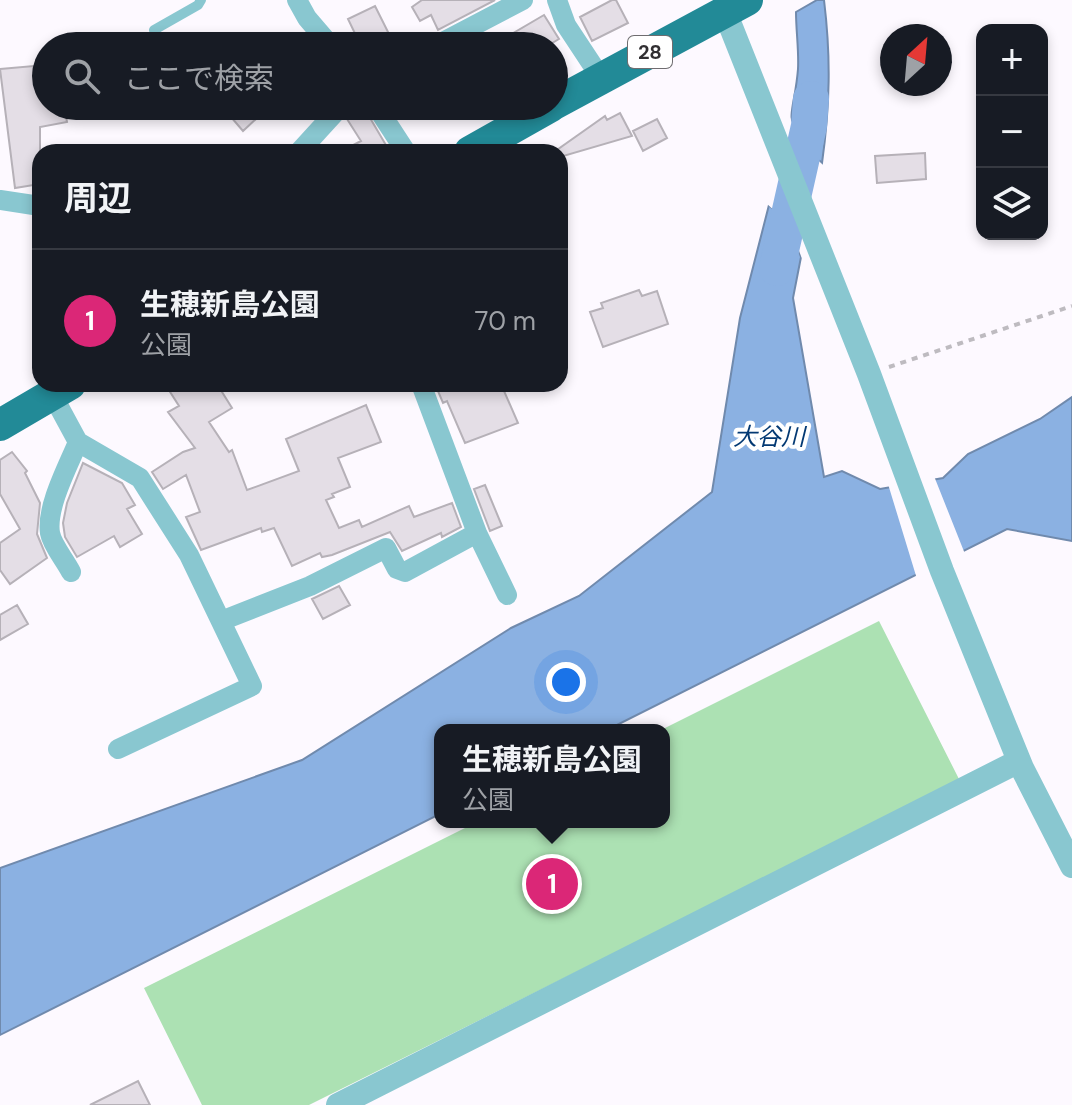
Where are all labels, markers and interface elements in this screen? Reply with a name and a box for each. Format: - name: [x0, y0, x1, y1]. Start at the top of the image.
- north arrow: [880, 24, 952, 96]
- map controls: [976, 24, 1048, 240]
- button: +: [976, 24, 1048, 96]
- search box: [32, 32, 568, 120]
- road number: 28: [628, 36, 672, 68]
- icon: search: [60, 54, 104, 98]
- text: ここで検索: [124, 59, 274, 98]
- button: −: [976, 96, 1048, 168]
- button: layers: [976, 168, 1048, 240]
- text: 周辺: [64, 176, 132, 221]
- text: 生穂新島公園: [140, 285, 320, 324]
- text: 1: [85, 304, 95, 338]
- text: 70 m: [475, 304, 536, 338]
- text: 公園: [140, 328, 192, 362]
- water label: 大谷川: [733, 421, 808, 452]
- your location: [546, 662, 586, 702]
- popup: [434, 724, 670, 828]
- text: 生穂新島公園: [462, 740, 642, 779]
- text: 公園: [462, 783, 514, 817]
- pin: 1: [526, 854, 578, 914]

